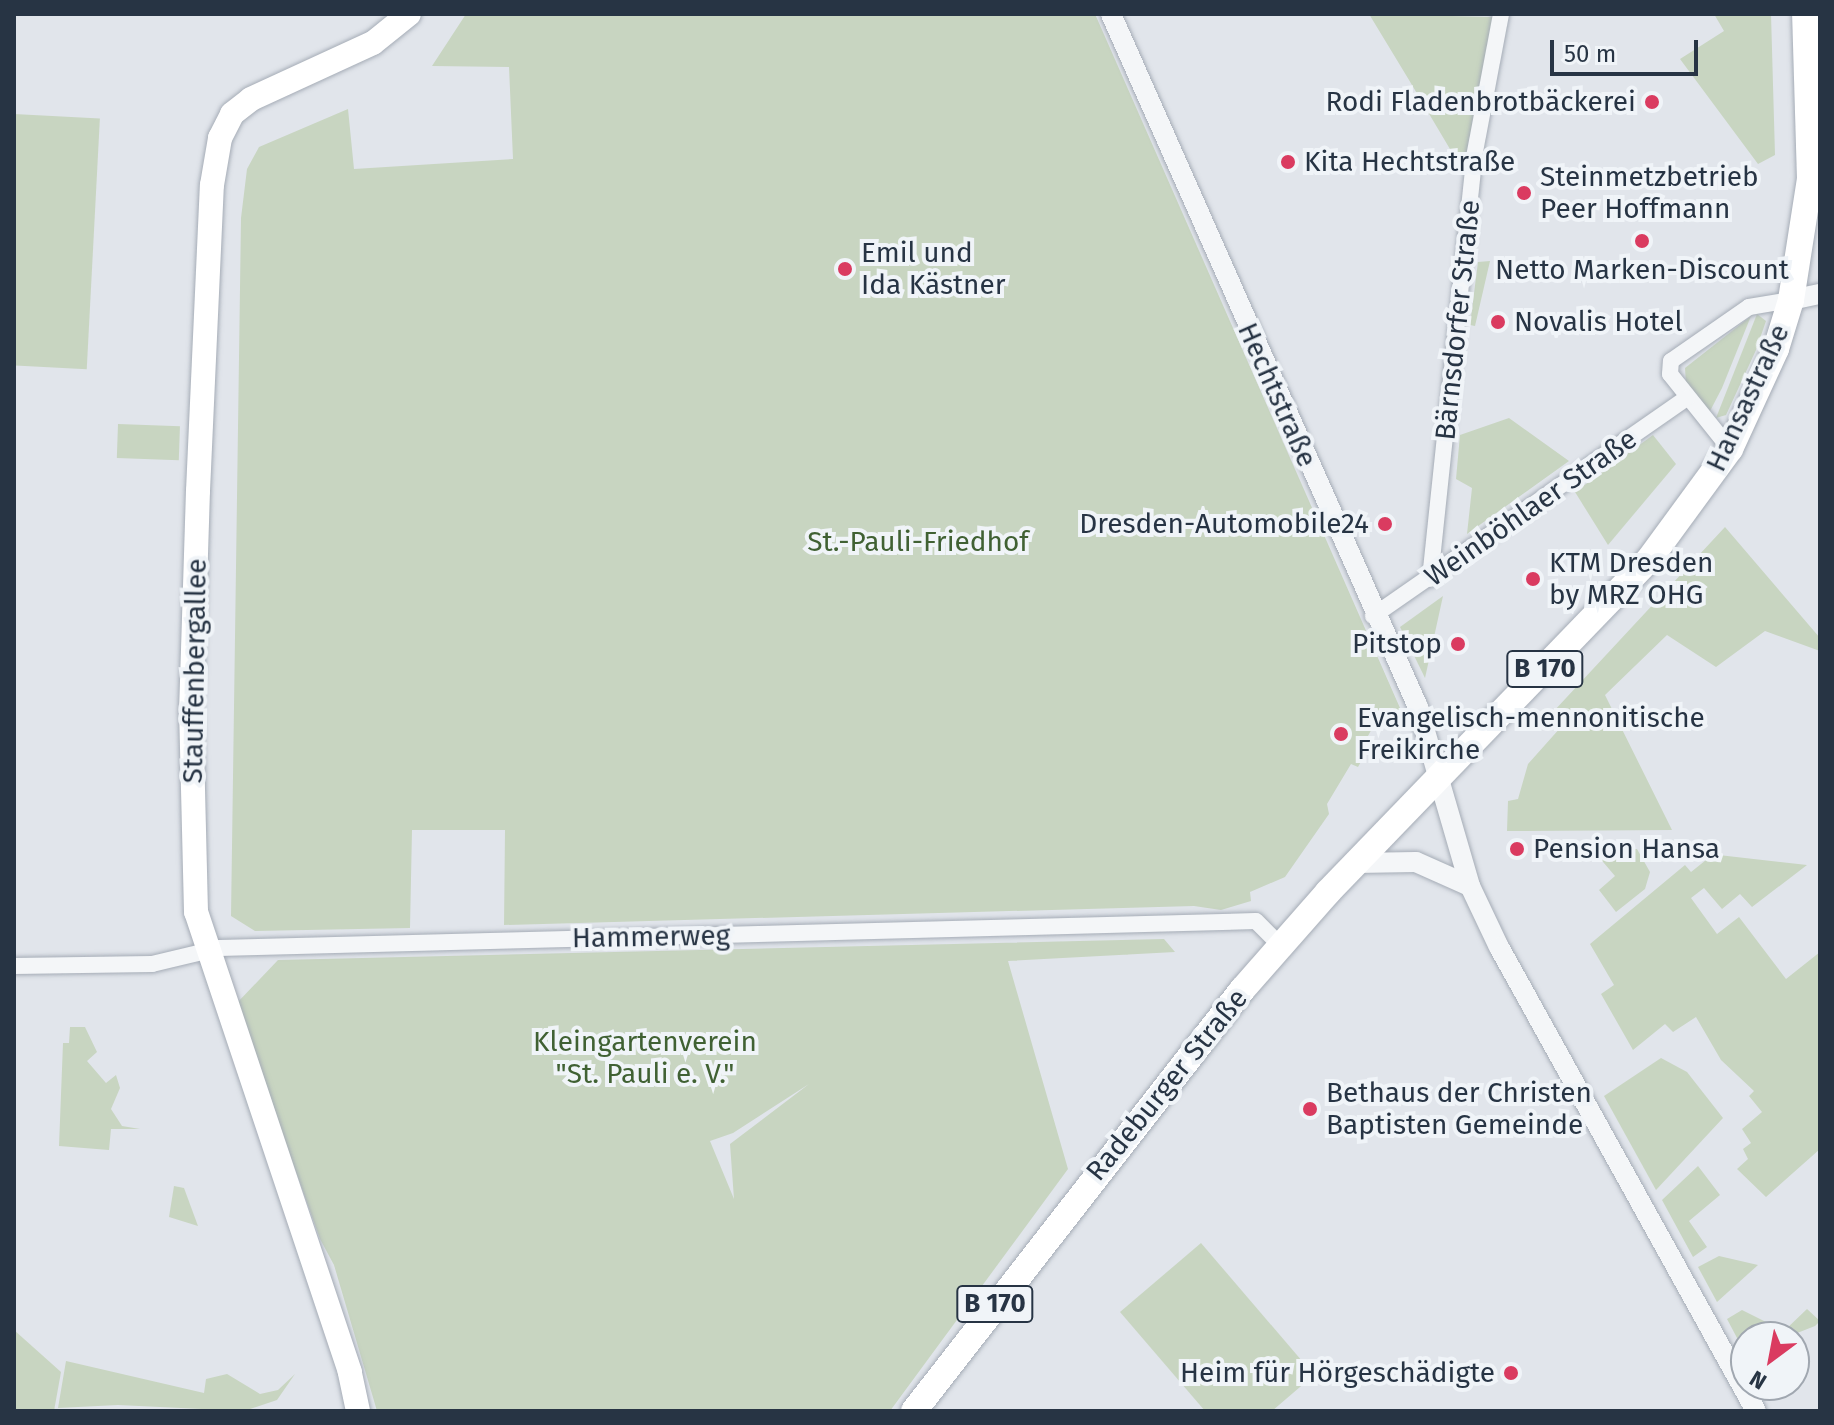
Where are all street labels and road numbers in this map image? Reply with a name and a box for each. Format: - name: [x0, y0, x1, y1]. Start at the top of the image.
- street label: Bärnsdorfer Straße: [1429, 198, 1487, 442]
- street label: Hechtstraße: [1230, 318, 1324, 472]
- street label: Hansastraße: [1699, 319, 1797, 477]
- street label: Weinböhlaer Straße: [1419, 422, 1643, 594]
- street label: Stauffenbergallee: [176, 558, 214, 784]
- road number: B 170: [1505, 647, 1585, 691]
- street label: Hammerweg: [572, 919, 730, 955]
- street label: Radeburger Straße: [1079, 982, 1255, 1188]
- road number: B 170: [955, 1282, 1035, 1326]

